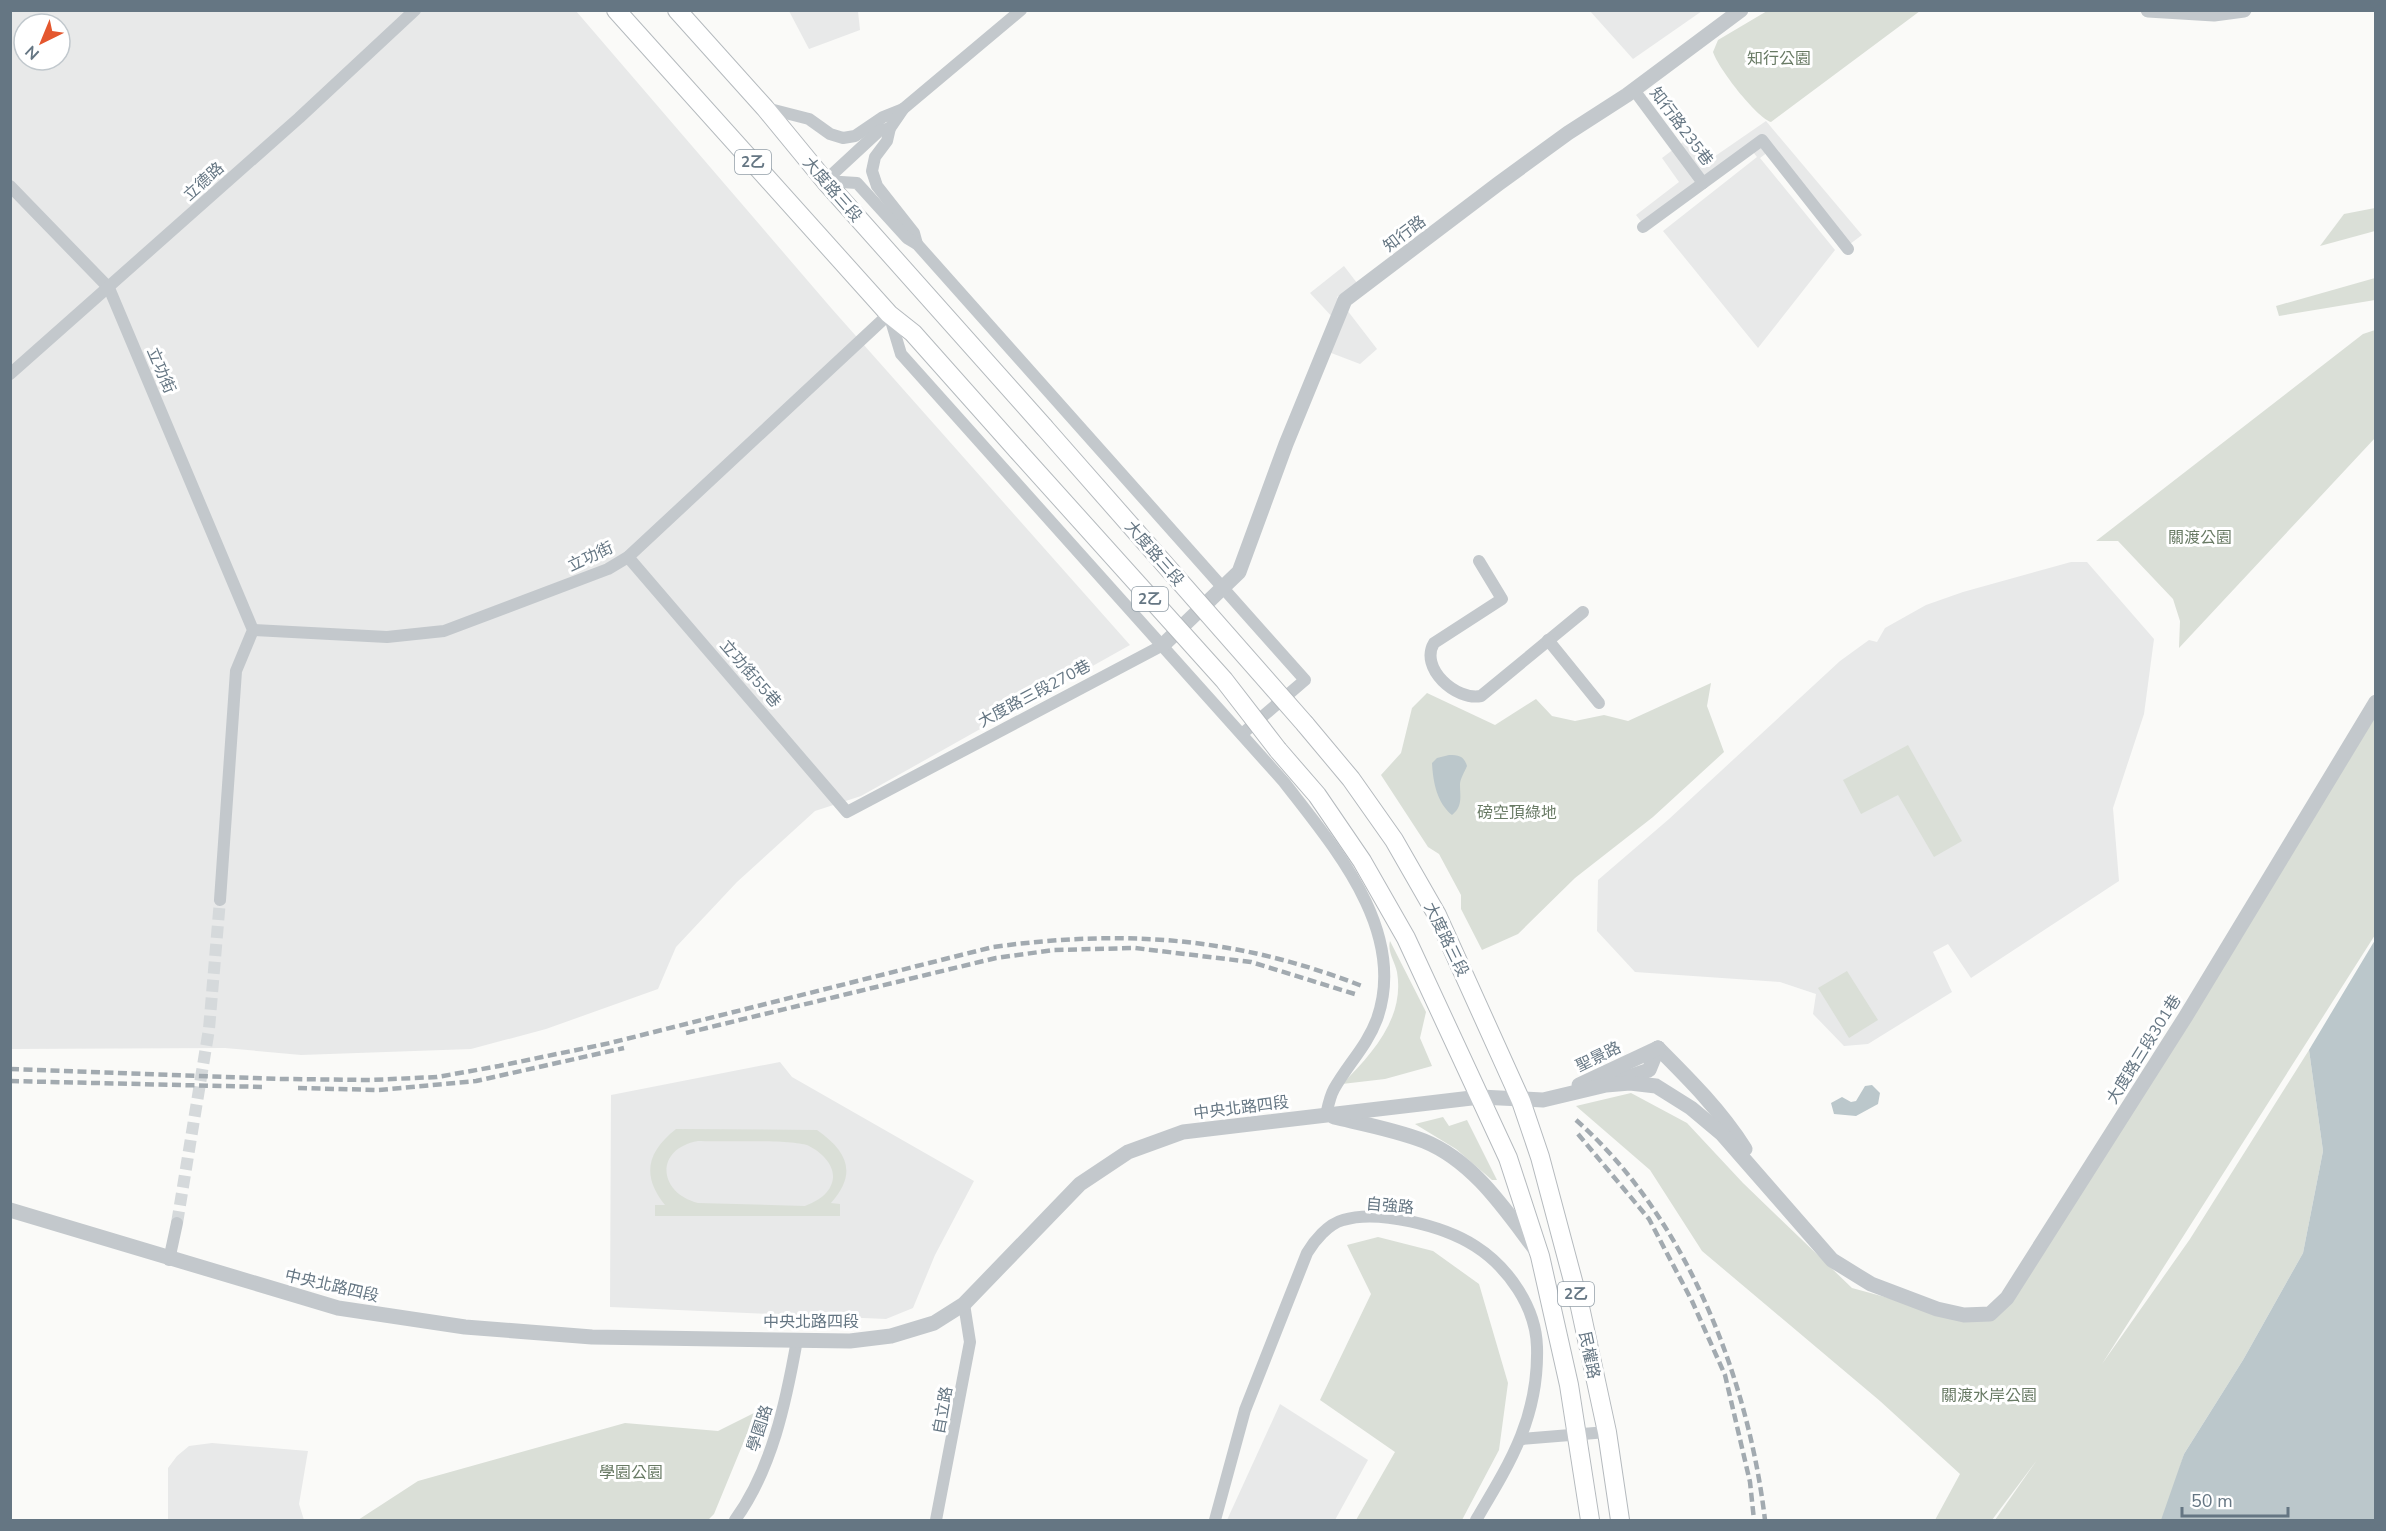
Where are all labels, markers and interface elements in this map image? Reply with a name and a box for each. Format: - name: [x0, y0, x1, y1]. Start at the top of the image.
- north arrow: [12, 12, 72, 72]
- text: N: [21, 40, 44, 64]
- park label: 知行公園: [1747, 48, 1811, 70]
- street label: 知行路235巷: [1644, 83, 1718, 170]
- road number: 2乙: [735, 150, 771, 174]
- street label: 大度路三段: [798, 152, 867, 227]
- street label: 立德路: [178, 158, 229, 206]
- street label: 知行路: [1379, 211, 1430, 257]
- street label: 立功街: [142, 344, 181, 397]
- street label: 大度路三段: [1120, 516, 1189, 591]
- park label: 關渡公園: [2168, 527, 2232, 549]
- street label: 立功街: [564, 537, 617, 577]
- road number: 2乙: [1132, 587, 1168, 611]
- street label: 立功街55巷: [715, 635, 786, 712]
- street label: 大度路三段270巷: [974, 655, 1095, 733]
- park label: 磅空頂綠地: [1477, 802, 1557, 824]
- street label: 大度路三段: [1419, 899, 1474, 980]
- street label: 大度路三段301巷: [2101, 991, 2186, 1108]
- street label: 聖景路: [1572, 1036, 1625, 1077]
- street label: 中央北路四段: [1192, 1091, 1290, 1125]
- street label: 自強路: [1365, 1193, 1415, 1219]
- street label: 中央北路四段: [283, 1264, 381, 1307]
- road number: 2乙: [1558, 1282, 1594, 1306]
- street label: 中央北路四段: [763, 1311, 859, 1333]
- street label: 民權路: [1573, 1329, 1605, 1381]
- street label: 自立路: [928, 1385, 958, 1436]
- park label: 關渡水岸公園: [1941, 1385, 2037, 1407]
- street label: 學園路: [742, 1402, 778, 1455]
- park label: 學園公園: [599, 1462, 663, 1484]
- scale bar: [2182, 1480, 2288, 1518]
- text: 50 m: [2191, 1489, 2233, 1513]

